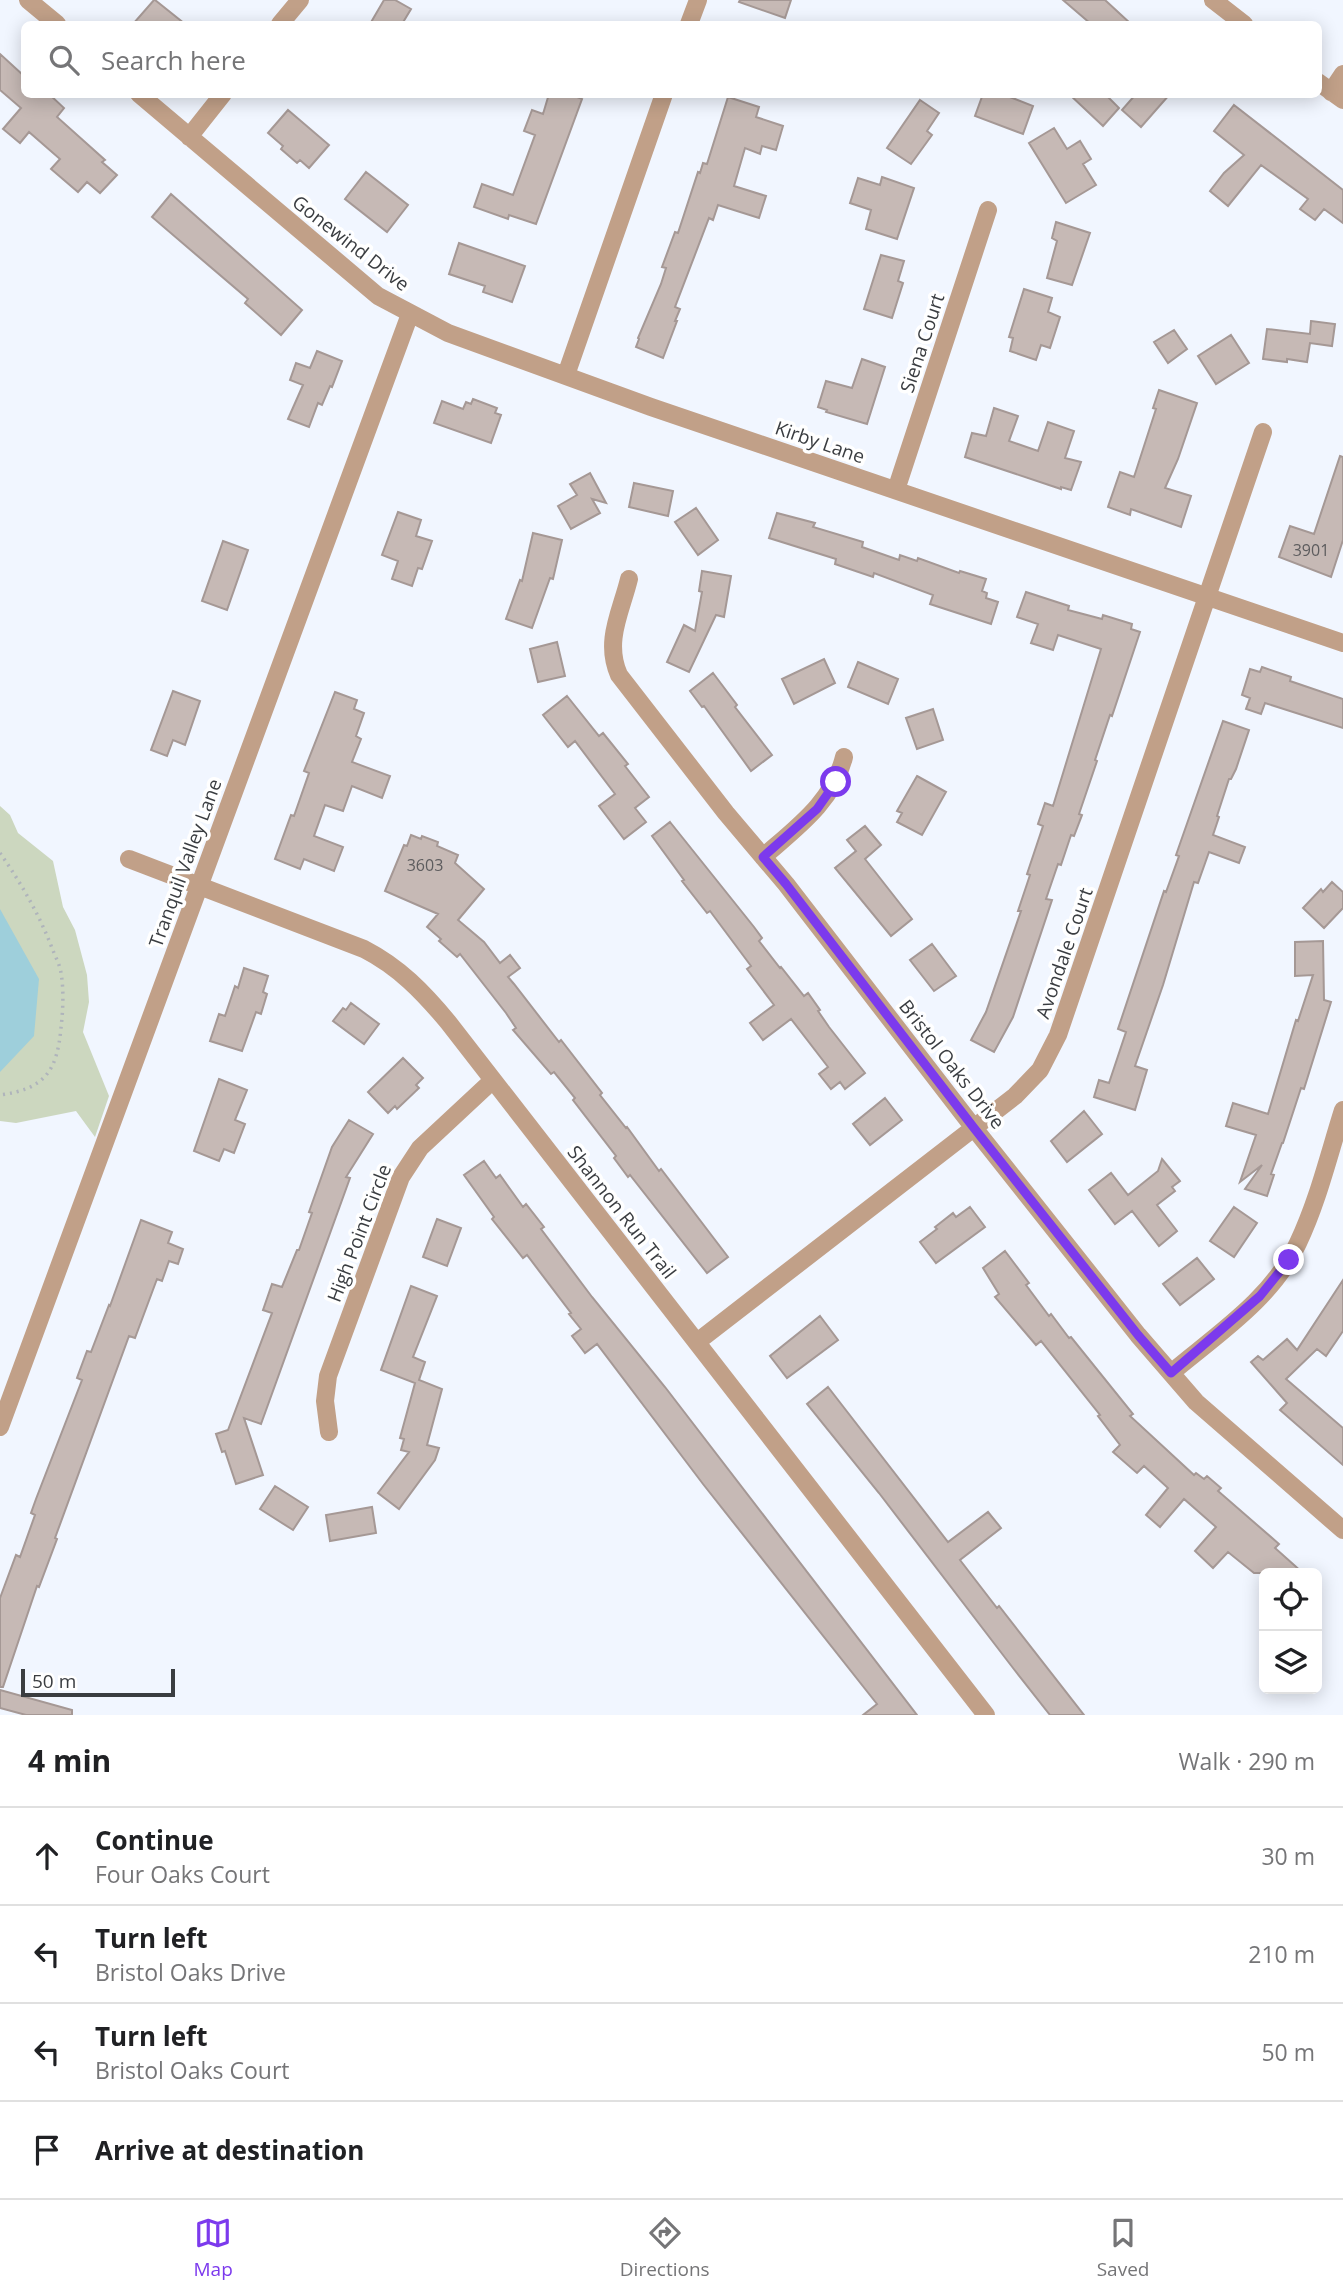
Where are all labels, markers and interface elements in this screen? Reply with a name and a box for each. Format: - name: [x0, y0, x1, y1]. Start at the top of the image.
- search box: [21, 21, 1322, 98]
- icon: search: [45, 41, 83, 79]
- text: Search here: [101, 42, 246, 78]
- street label: Gonewind Drive: [287, 189, 415, 297]
- street label: Siena Court: [894, 290, 950, 396]
- street label: Kirby Lane: [772, 415, 868, 469]
- house number: 3901: [1293, 539, 1329, 561]
- route start: [820, 766, 851, 797]
- street label: Tranquil Valley Lane: [142, 775, 228, 951]
- house number: 3603: [407, 854, 443, 876]
- street label: Avondale Court: [1029, 884, 1099, 1022]
- street label: Bristol Oaks Drive: [893, 994, 1011, 1134]
- street label: Shannon Run Trail: [562, 1140, 682, 1284]
- street label: High Point Circle: [321, 1160, 397, 1306]
- route end: [1273, 1244, 1304, 1275]
- map controls: [1259, 1568, 1322, 1694]
- button: locate: [1259, 1568, 1322, 1631]
- button: layers: [1259, 1631, 1322, 1694]
- scale bar: [21, 1666, 175, 1698]
- text: 50 m: [32, 1668, 76, 1694]
- text: 4 min: [28, 1740, 111, 1781]
- text: Walk · 290 m: [1178, 1745, 1315, 1777]
- text: Continue: [95, 1822, 214, 1858]
- icon: ahead: [28, 1837, 66, 1875]
- text: 30 m: [1261, 1840, 1315, 1872]
- text: Four Oaks Court: [95, 1858, 270, 1890]
- text: Turn left: [95, 1920, 207, 1956]
- icon: left: [28, 1935, 66, 1973]
- text: 210 m: [1248, 1938, 1315, 1970]
- text: Bristol Oaks Drive: [95, 1956, 286, 1988]
- text: Turn left: [95, 2018, 207, 2054]
- icon: left: [28, 2033, 66, 2071]
- text: 50 m: [1261, 2036, 1315, 2068]
- text: Bristol Oaks Court: [95, 2054, 290, 2086]
- icon: arrive: [28, 2131, 66, 2169]
- text: Arrive at destination: [95, 2132, 364, 2168]
- tab: Map: [194, 2214, 233, 2282]
- tab: Directions: [620, 2214, 710, 2282]
- tab: Saved: [1097, 2214, 1149, 2282]

